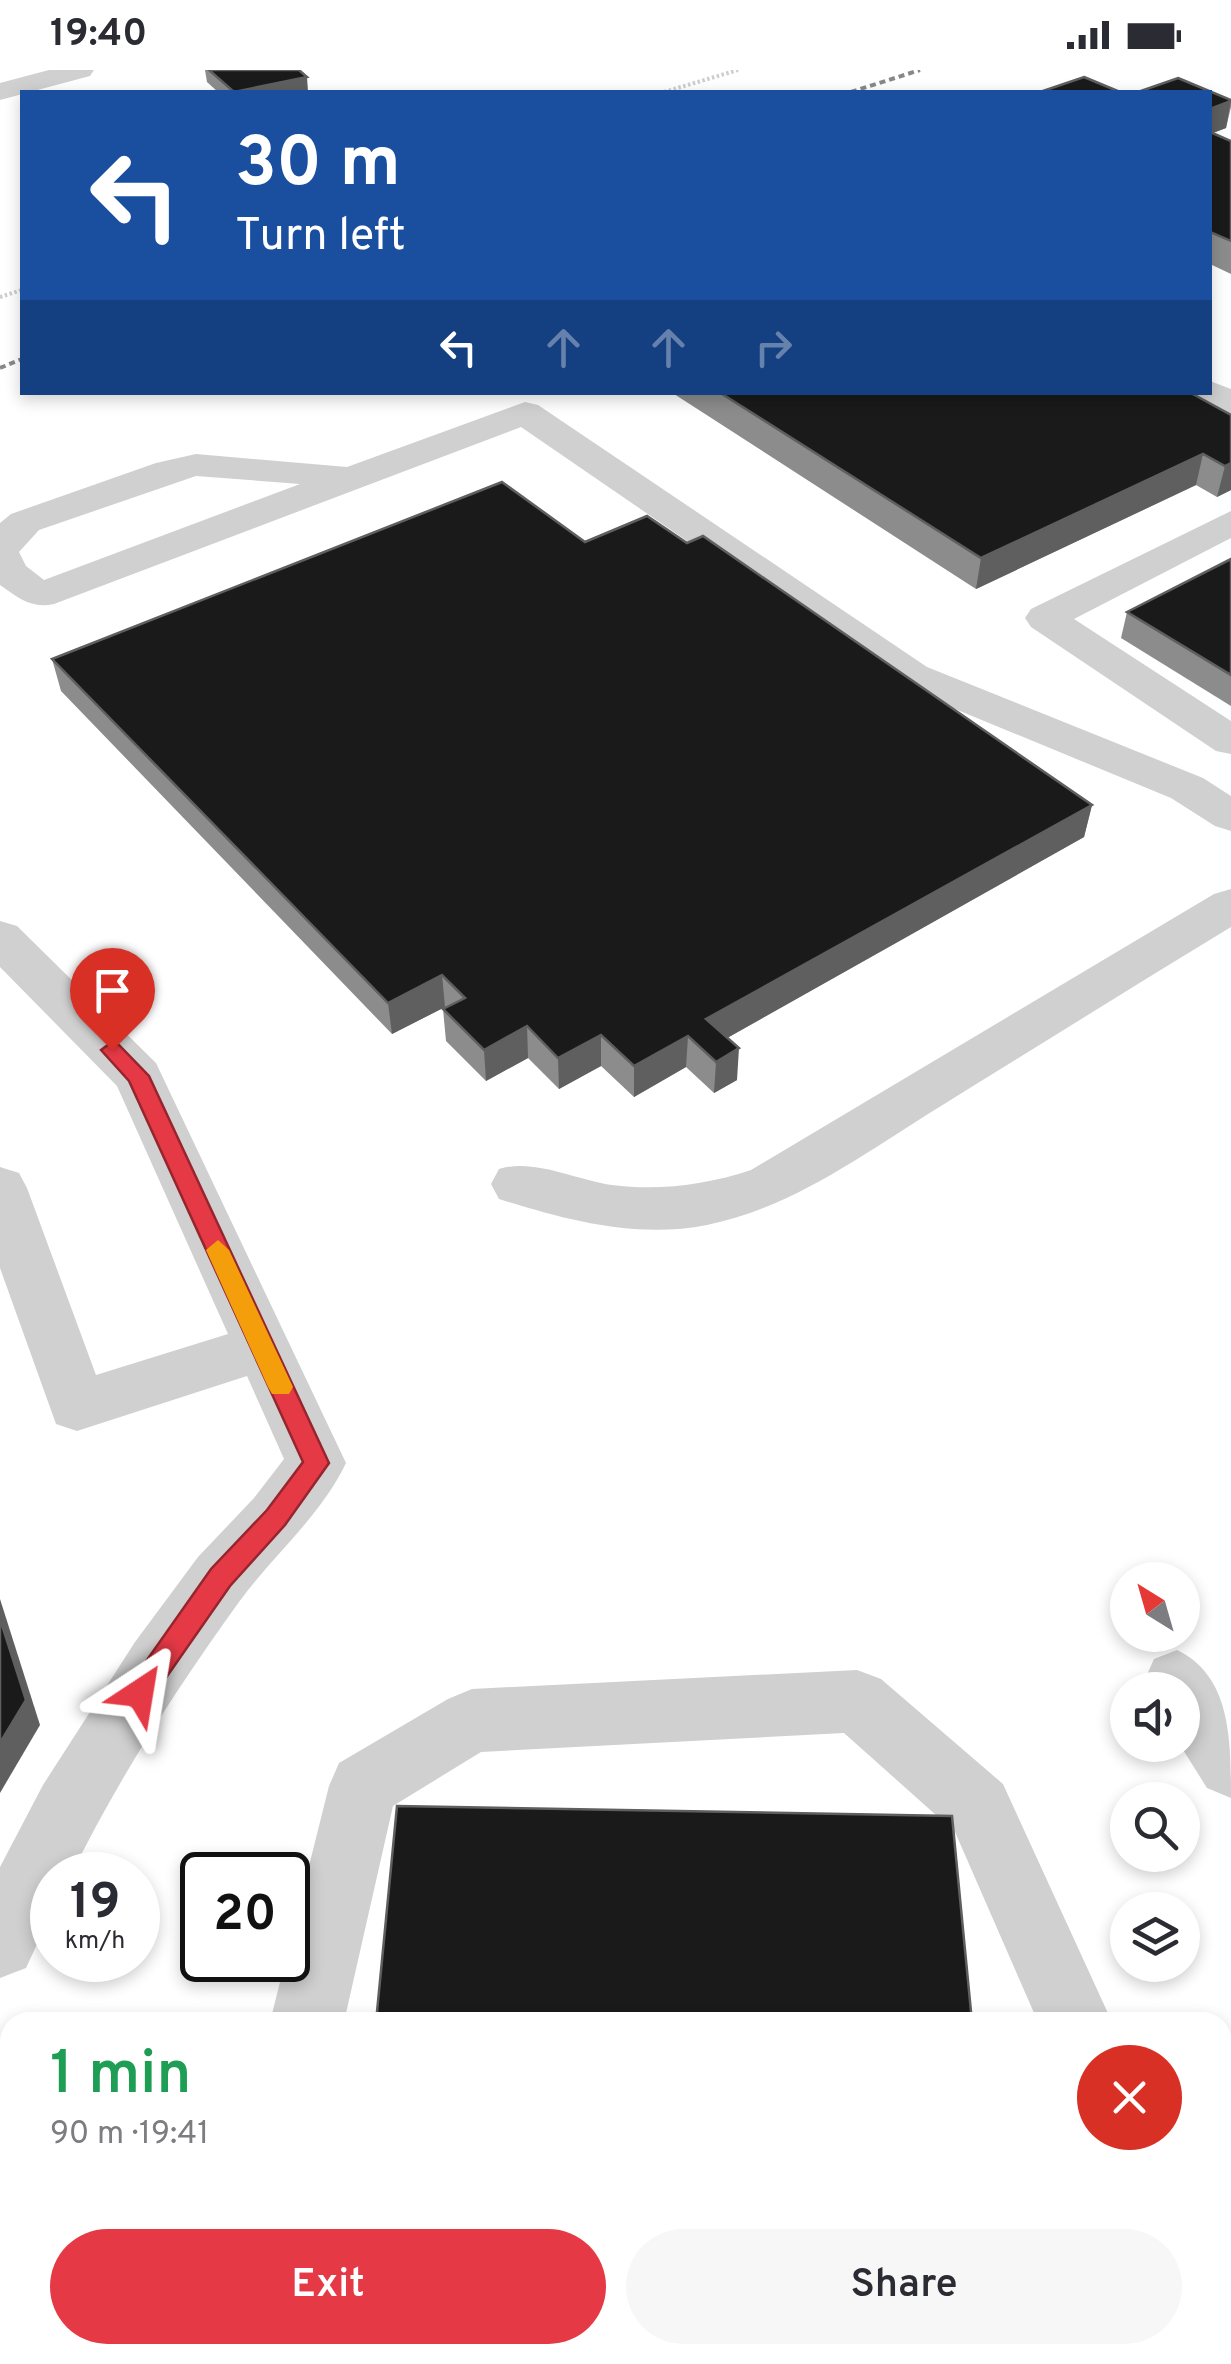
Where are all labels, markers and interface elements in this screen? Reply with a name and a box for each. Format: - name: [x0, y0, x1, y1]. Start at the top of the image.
- text: 19:40: [50, 11, 147, 60]
- text: 30 m: [235, 122, 401, 211]
- icon: left: [70, 130, 200, 260]
- text: Turn left: [235, 209, 406, 266]
- icon: left: [431, 320, 486, 375]
- icon: ahead: [536, 320, 591, 375]
- icon: ahead: [641, 320, 696, 375]
- icon: right: [746, 320, 801, 375]
- pin: [70, 948, 155, 1051]
- icon: arrive: [85, 963, 140, 1018]
- north arrow: [1110, 1562, 1200, 1652]
- map controls: [1110, 1562, 1200, 1982]
- position arrow: [88, 1641, 192, 1745]
- button: sound: [1110, 1672, 1200, 1762]
- button: search: [1110, 1782, 1200, 1872]
- speed limit sign: 20: [180, 1852, 310, 1982]
- text: 19: [70, 1873, 120, 1936]
- button: layers: [1110, 1892, 1200, 1982]
- text: km/h: [65, 1926, 125, 1958]
- text: 1 min: [50, 2039, 191, 2115]
- button: close: [1077, 2045, 1182, 2150]
- text: 90 m · 19:41: [50, 2115, 209, 2155]
- button: Exit: [50, 2229, 606, 2344]
- button: Share: [626, 2229, 1182, 2344]

